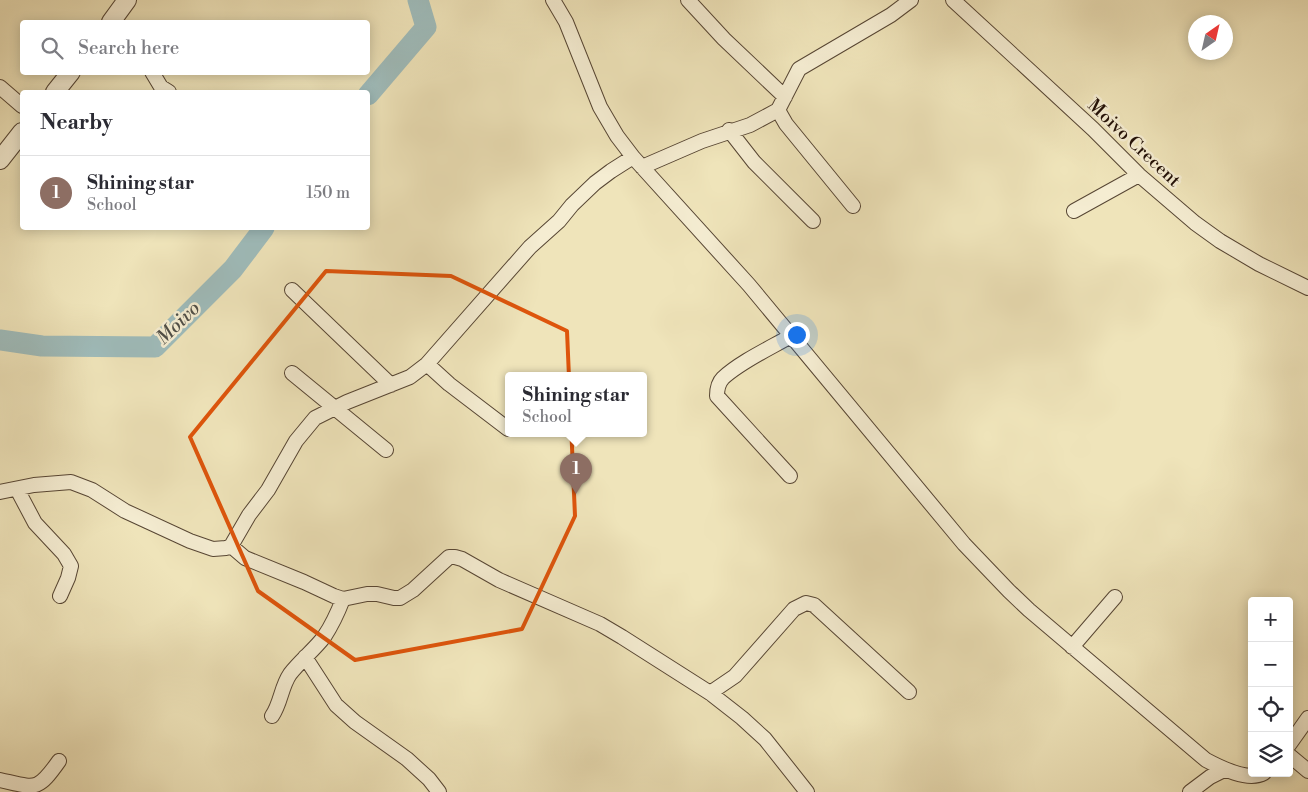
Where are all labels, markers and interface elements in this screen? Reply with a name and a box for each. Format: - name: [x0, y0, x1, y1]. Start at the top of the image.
- north arrow: [1188, 15, 1233, 60]
- search box: [20, 20, 370, 75]
- icon: search: [38, 34, 66, 62]
- text: Search here: [78, 36, 179, 60]
- street label: Moivo Crecent: [1083, 94, 1186, 192]
- text: Nearby: [40, 110, 113, 136]
- text: Shining star: [87, 171, 194, 195]
- text: 1: [52, 183, 60, 203]
- text: 150 m: [306, 183, 350, 203]
- text: School: [87, 195, 136, 215]
- water label: Moivo: [151, 296, 205, 350]
- your location: [784, 322, 810, 348]
- popup: [505, 372, 647, 437]
- text: Shining star: [522, 383, 630, 407]
- text: School: [522, 407, 572, 427]
- pin: 1: [560, 453, 592, 494]
- map controls: [1248, 597, 1293, 777]
- button: +: [1248, 597, 1293, 642]
- button: −: [1248, 642, 1293, 687]
- button: locate: [1248, 687, 1293, 732]
- button: layers: [1248, 732, 1293, 777]

